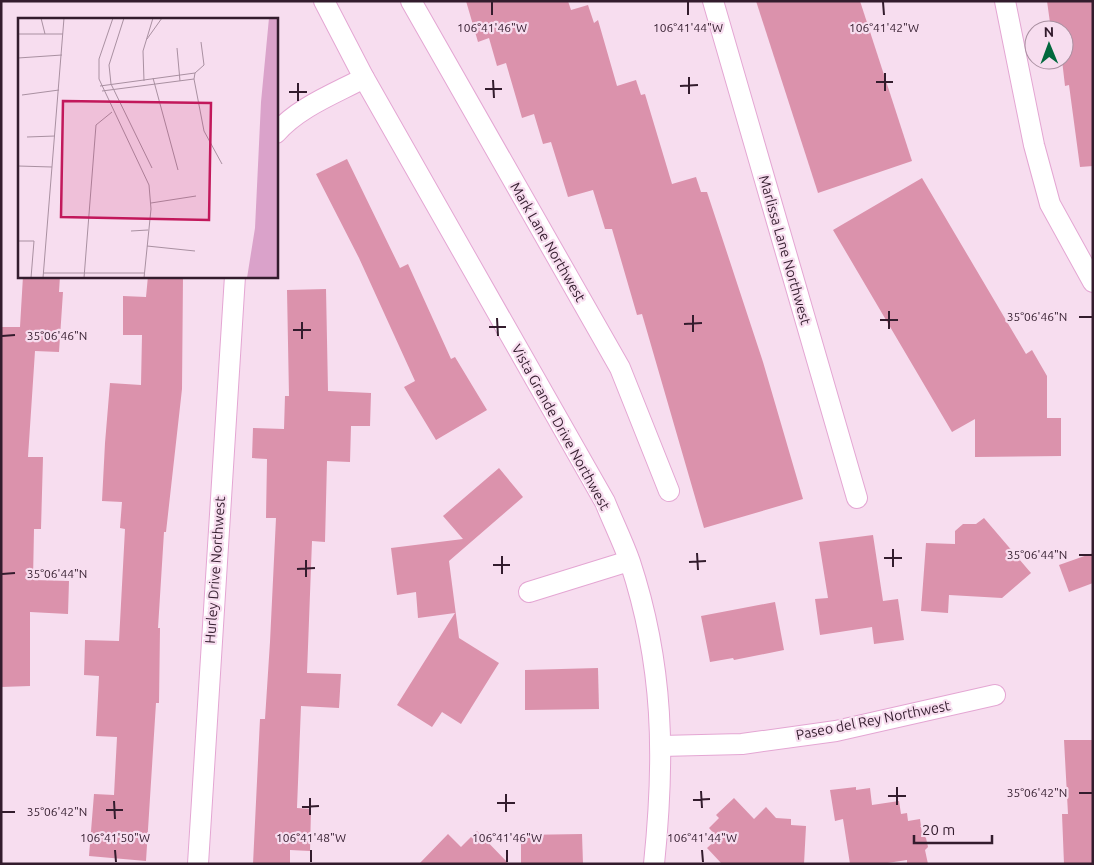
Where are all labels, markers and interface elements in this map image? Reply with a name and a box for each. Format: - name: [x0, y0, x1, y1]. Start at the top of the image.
- inset map: [18, 18, 278, 278]
- north arrow: [1024, 20, 1074, 70]
- text: 106°41'46"W: [457, 21, 527, 34]
- text: 106°41'44"W: [653, 21, 723, 34]
- text: 106°41'42"W: [849, 21, 919, 34]
- text: N: [1043, 24, 1054, 40]
- street label: Marlissa Lane Northwest: [756, 173, 814, 327]
- street label: Mark Lane Northwest: [507, 179, 589, 305]
- text: 35°06'46"N: [1007, 310, 1067, 323]
- text: 35°06'46"N: [27, 329, 87, 342]
- street label: Vista Grande Drive Northwest: [509, 341, 614, 513]
- street label: Hurley Drive Northwest: [202, 495, 228, 644]
- text: 35°06'44"N: [1007, 548, 1067, 561]
- text: 35°06'44"N: [27, 567, 87, 580]
- street label: Paseo del Rey Northwest: [794, 697, 952, 743]
- text: 35°06'42"N: [1007, 786, 1067, 799]
- text: 35°06'42"N: [27, 805, 87, 818]
- scale bar: [914, 812, 992, 844]
- text: 20 m: [922, 821, 955, 838]
- text: 106°41'50"W: [80, 831, 150, 844]
- text: 106°41'48"W: [276, 831, 346, 844]
- text: 106°41'46"W: [472, 831, 542, 844]
- text: 106°41'44"W: [667, 831, 737, 844]

